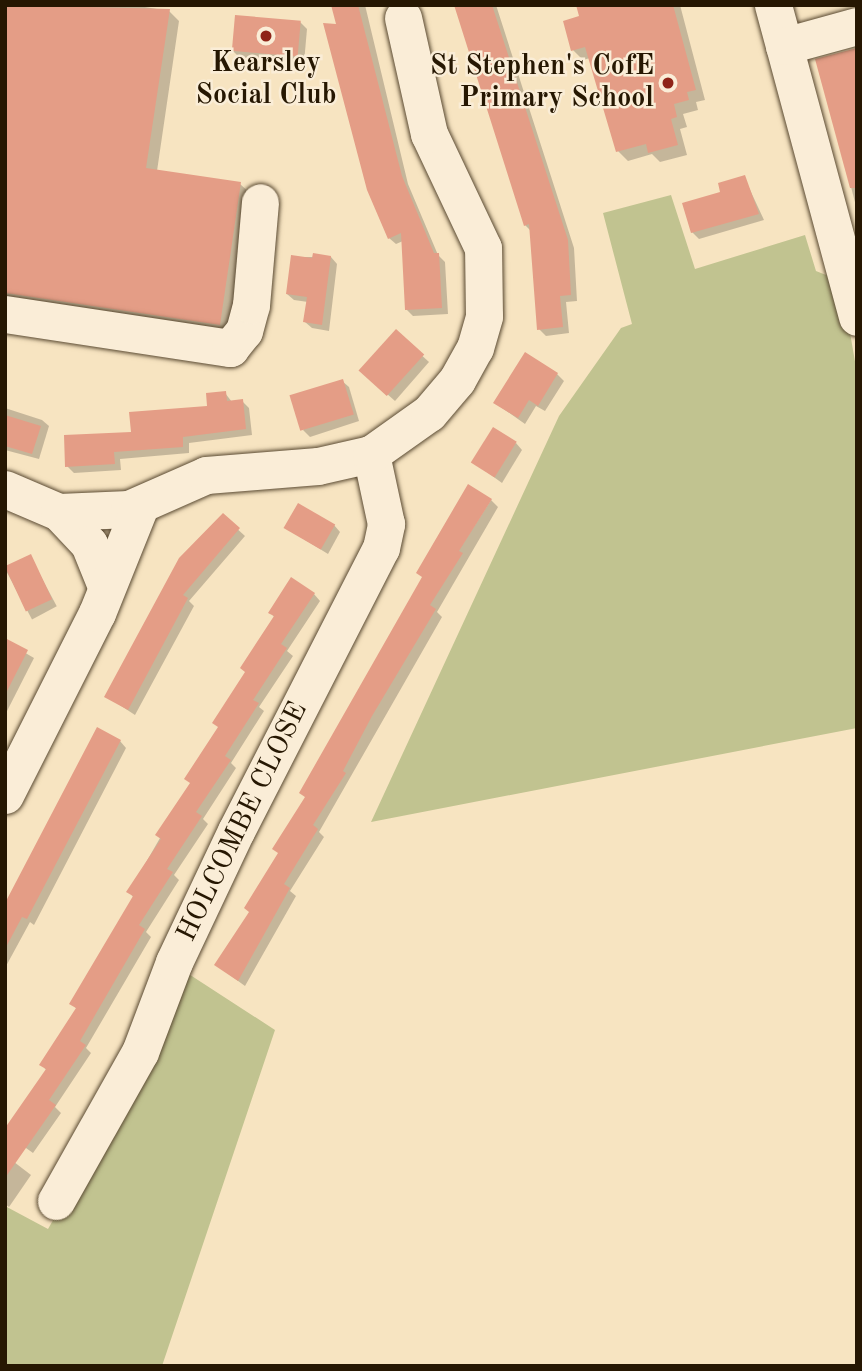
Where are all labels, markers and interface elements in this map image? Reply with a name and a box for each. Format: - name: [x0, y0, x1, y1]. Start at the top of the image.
- marker: Kearsley Social Club: [258, 28, 274, 44]
- place label: Kearsley Social Club: [196, 47, 336, 113]
- place label: St Stephen's CofE Primary School: [430, 50, 654, 116]
- marker: St Stephen's CofE Primary School: [660, 75, 676, 91]
- street label: HOLCOMBE CLOSE: [170, 697, 316, 947]

